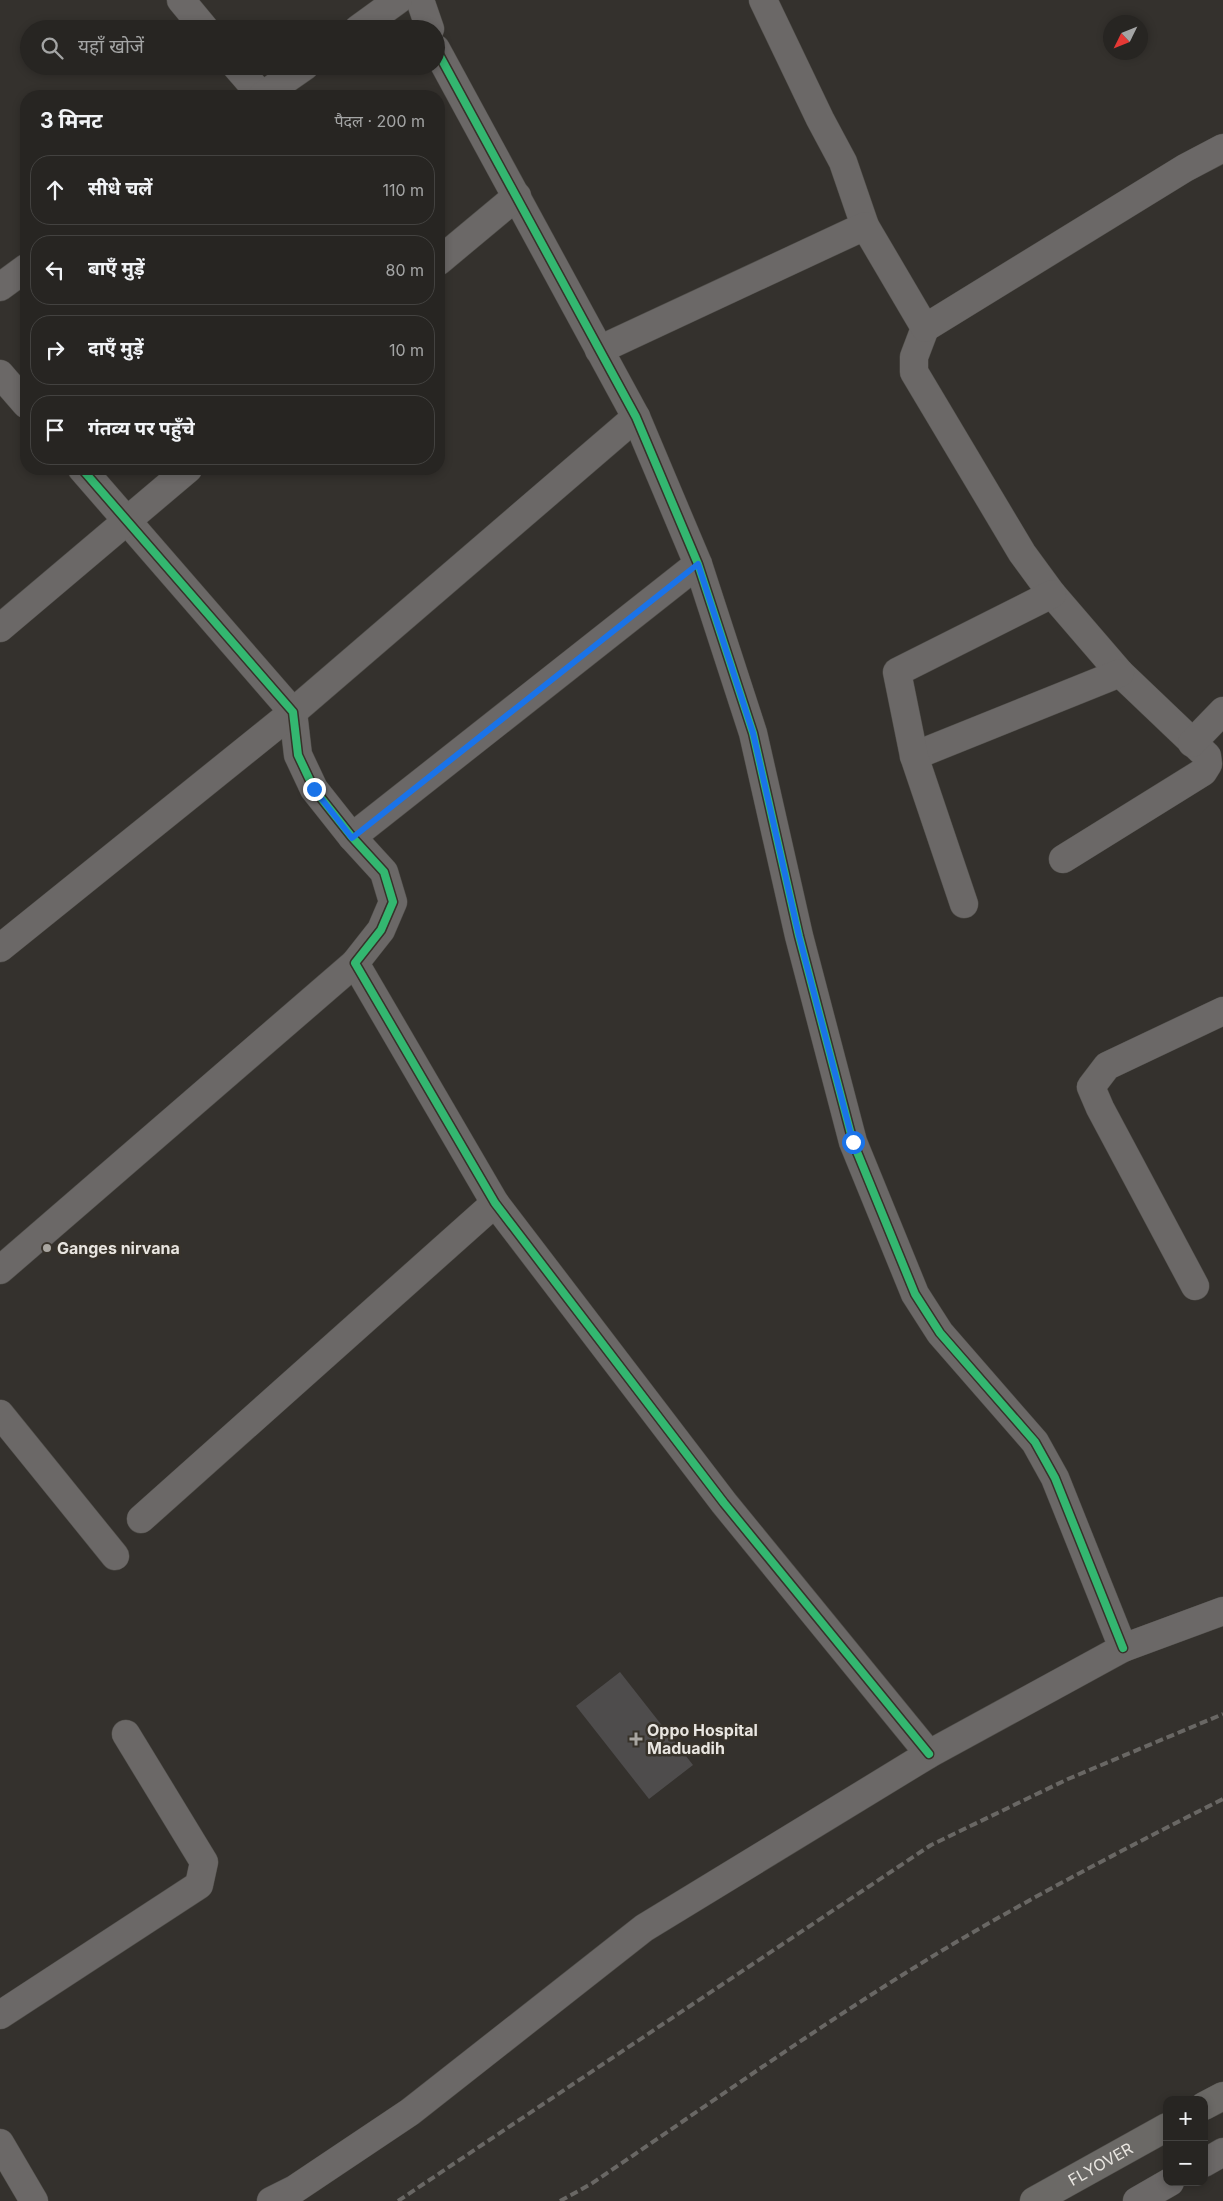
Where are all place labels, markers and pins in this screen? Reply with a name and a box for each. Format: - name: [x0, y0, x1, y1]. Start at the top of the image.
- place label: Ganges nirvana: [57, 1238, 180, 1258]
- marker: Ganges nirvana: [41, 1242, 53, 1254]
- place label: Oppo Hospital Maduadih: [647, 1720, 758, 1758]
- marker: Oppo Hospital Maduadih: [629, 1732, 643, 1746]

